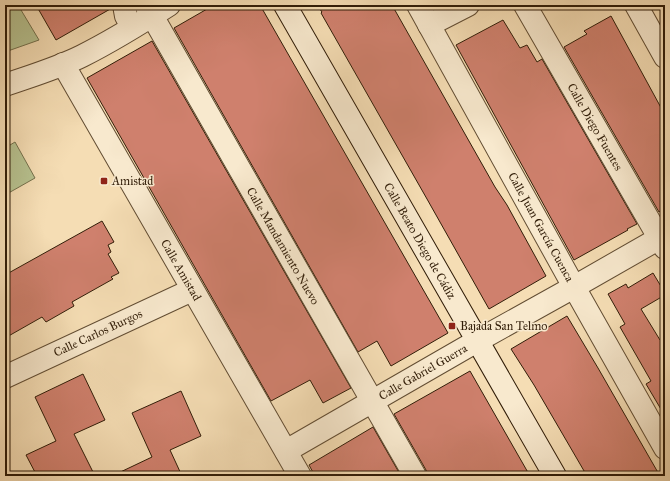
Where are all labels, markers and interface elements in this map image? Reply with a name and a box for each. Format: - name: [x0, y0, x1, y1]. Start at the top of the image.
- street label: Calle Diego Fuentes: [563, 81, 626, 174]
- street label: Calle Juan García Cuenca: [504, 170, 577, 285]
- place label: Amistad: [111, 174, 153, 188]
- marker: Amistad: [99, 176, 109, 186]
- street label: Calle Beato Diego de Cádiz: [380, 180, 459, 303]
- street label: Calle Mandamiento Nuevo: [244, 185, 322, 307]
- street label: Calle Amistad: [158, 237, 204, 303]
- street label: Calle Carlos Burgos: [51, 306, 145, 361]
- place label: Bajada San Telmo: [460, 319, 547, 333]
- marker: Bajada San Telmo: [447, 321, 457, 331]
- street label: Calle Gabriel Guerra: [376, 341, 470, 403]

